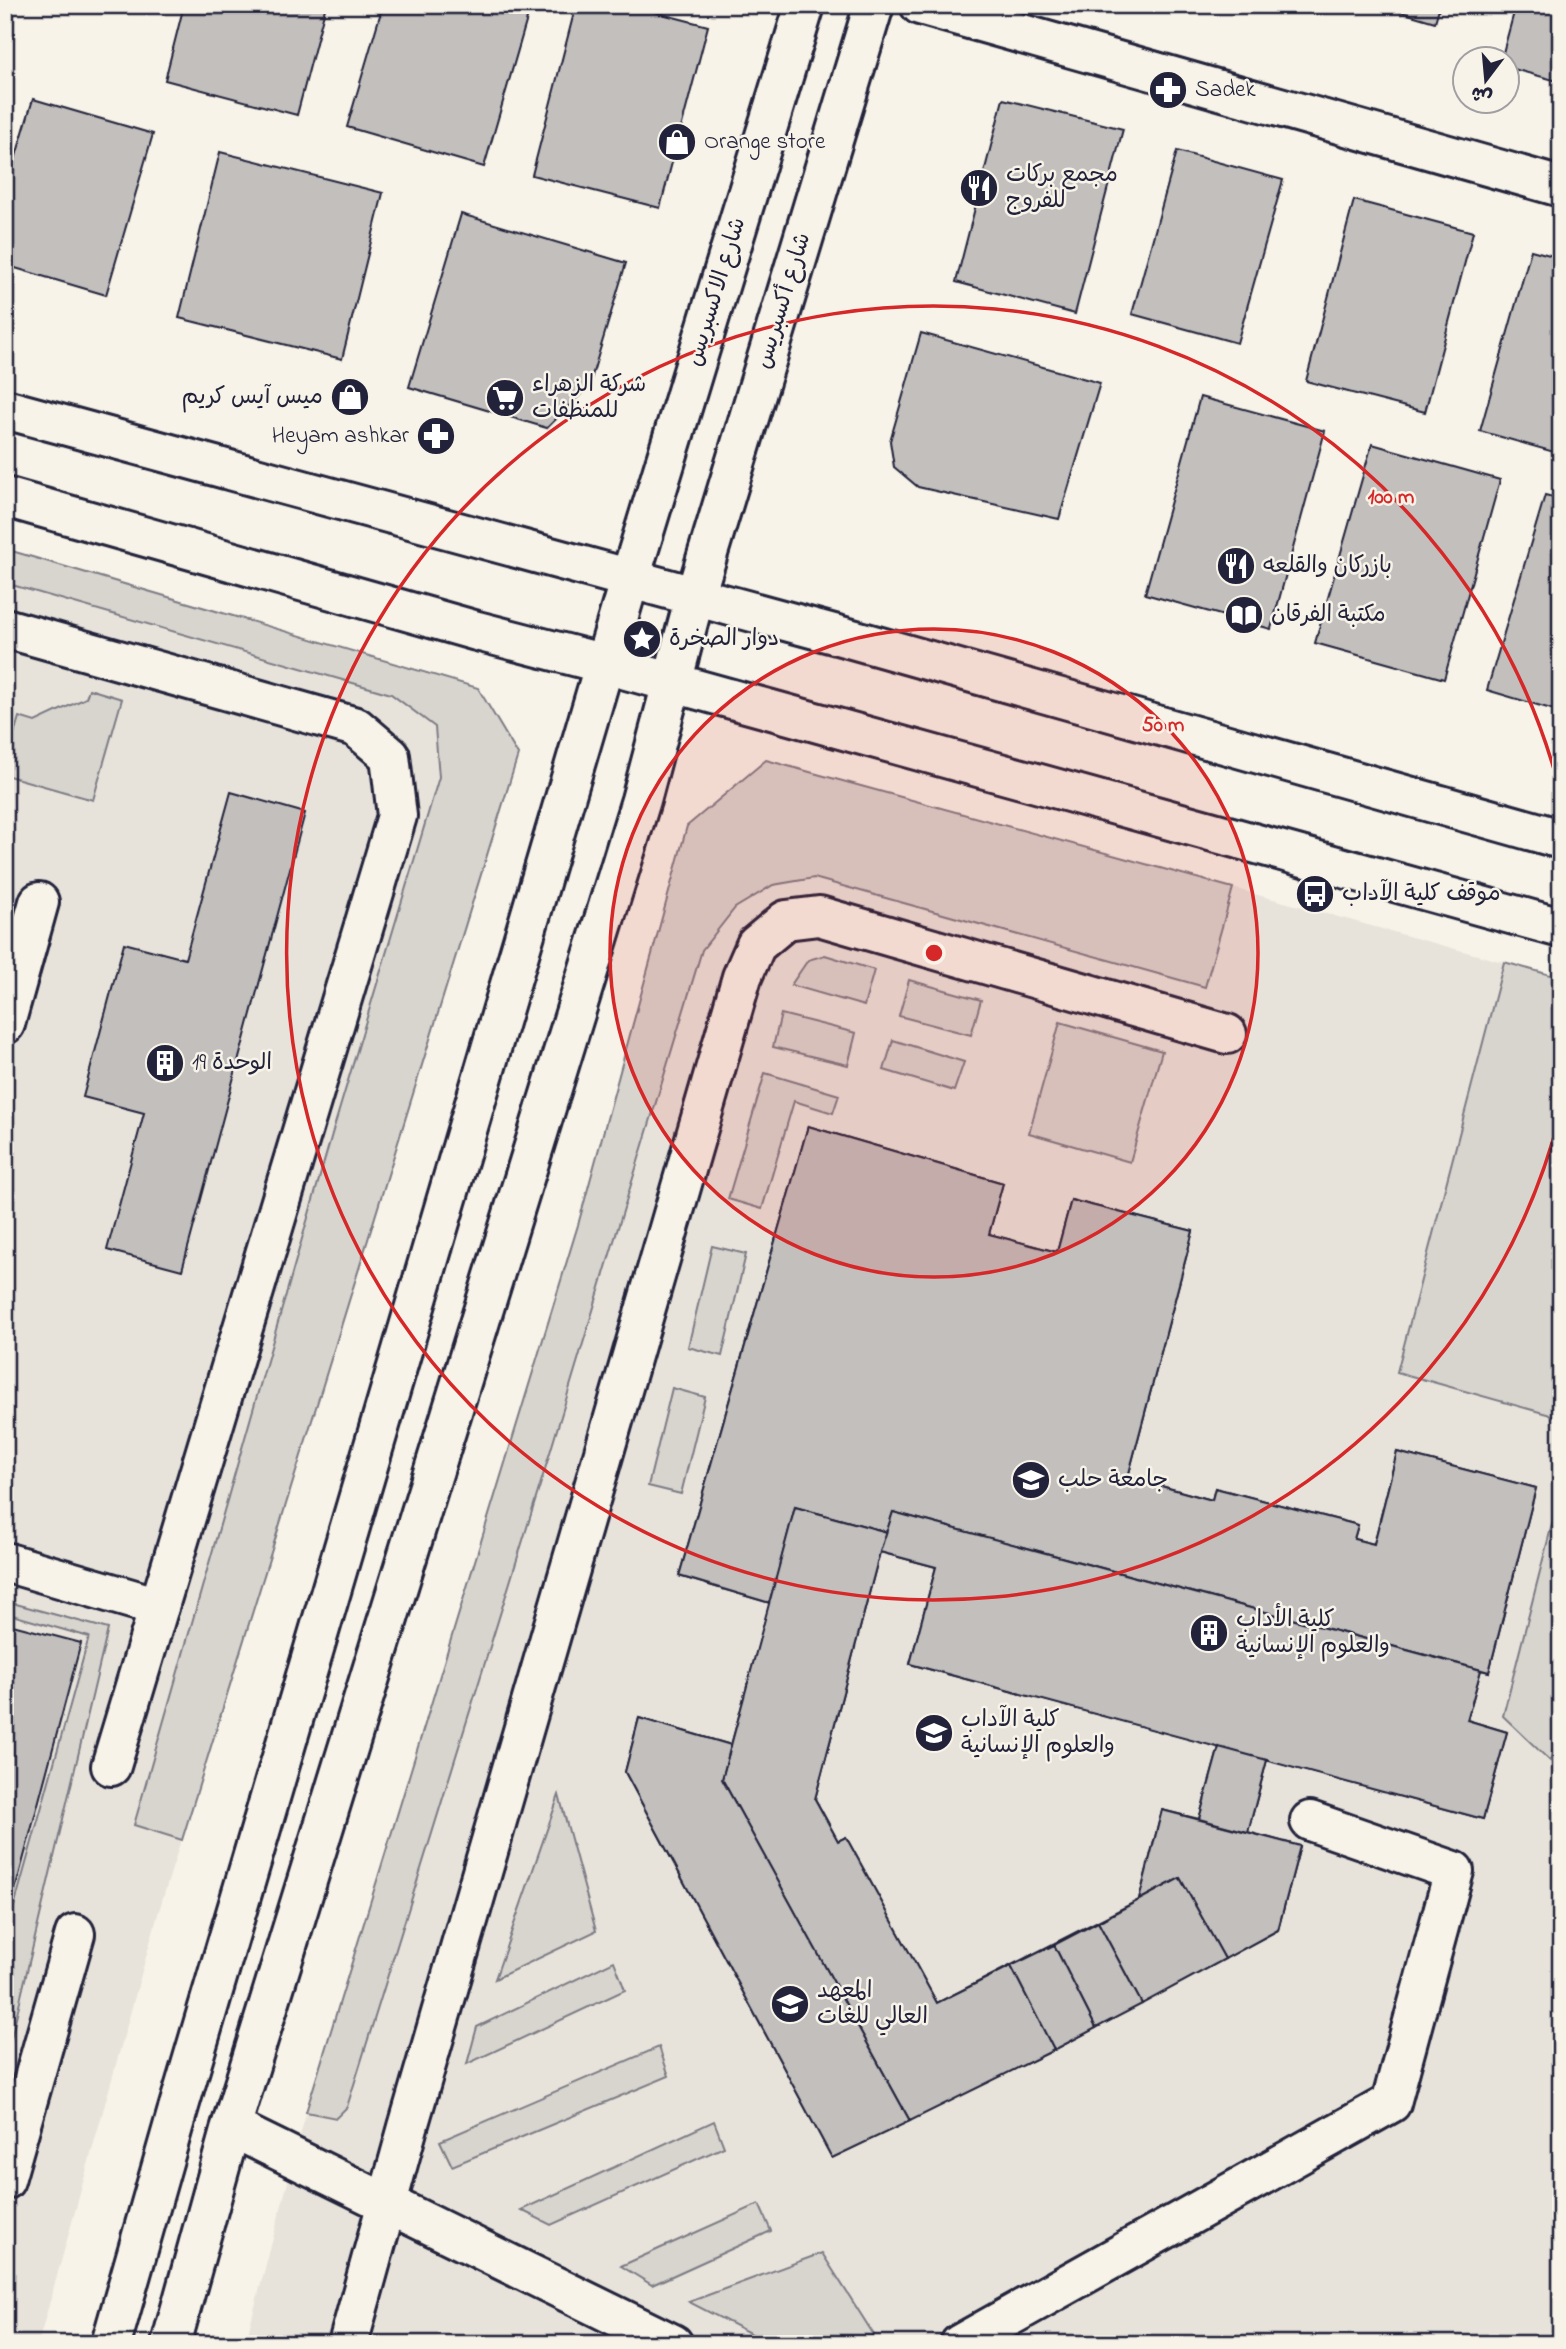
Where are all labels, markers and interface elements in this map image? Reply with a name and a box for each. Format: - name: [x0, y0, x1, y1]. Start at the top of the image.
- north arrow: [1450, 46, 1520, 116]
- pharmacy icon: Sadek: [1147, 69, 1189, 111]
- place label: Sadek: [1195, 74, 1256, 107]
- text: ش: [1468, 78, 1496, 110]
- shop icon: Orange store: [656, 121, 698, 163]
- place label: Orange store: [704, 126, 826, 160]
- place label: مجمع بركات للفروج: [1006, 159, 1118, 218]
- restaurant icon: مجمع بركات للفروج: [958, 167, 1000, 209]
- street label: شارع الاكسبريس: [679, 214, 755, 370]
- street label: شارع أكسبريس: [748, 229, 820, 373]
- place label: شركة الزهراء للمنظفات: [532, 369, 646, 428]
- shop icon: ميس آيس كريم: [329, 376, 371, 418]
- supermarket icon: شركة الزهراء للمنظفات: [484, 377, 526, 419]
- place label: ميس آيس كريم: [181, 381, 323, 414]
- pharmacy icon: Heyam ashkar: [415, 415, 457, 457]
- place label: Heyam ashkar: [272, 420, 410, 455]
- text: 100 m: [1368, 483, 1414, 513]
- restaurant icon: بازركان والقلعه: [1215, 545, 1257, 587]
- place label: بازركان والقلعه: [1263, 550, 1392, 583]
- library icon: مكتبة الفرقان: [1223, 594, 1265, 636]
- place label: مكتبة الفرقان: [1271, 599, 1386, 632]
- place icon: دوار الصخرة: [621, 618, 663, 660]
- place label: دوار الصخرة: [669, 623, 779, 656]
- text: 50 m: [1142, 711, 1184, 741]
- bus stop icon: موقف كلية الآداب: [1294, 873, 1336, 915]
- place label: موقف كلية الآداب: [1342, 878, 1501, 911]
- centre of rings: [922, 941, 946, 965]
- building icon: الوحدة 19: [144, 1042, 186, 1084]
- place label: الوحدة 19: [192, 1047, 272, 1080]
- school or university icon: جامعة حلب: [1010, 1459, 1052, 1501]
- place label: جامعة حلب: [1058, 1464, 1168, 1497]
- place label: كلية الأداب والعلوم الإنسانية: [1236, 1602, 1390, 1663]
- building icon: كلية الأداب والعلوم الإنسانية: [1188, 1612, 1230, 1654]
- place label: كلية الآداب والعلوم الإنسانية: [961, 1704, 1115, 1763]
- school or university icon: كلية الآداب والعلوم الإنسانية: [913, 1712, 955, 1754]
- place label: المعهد العالي للغات: [817, 1975, 928, 2036]
- school or university icon: المعهد العالي للغات: [769, 1983, 811, 2025]

